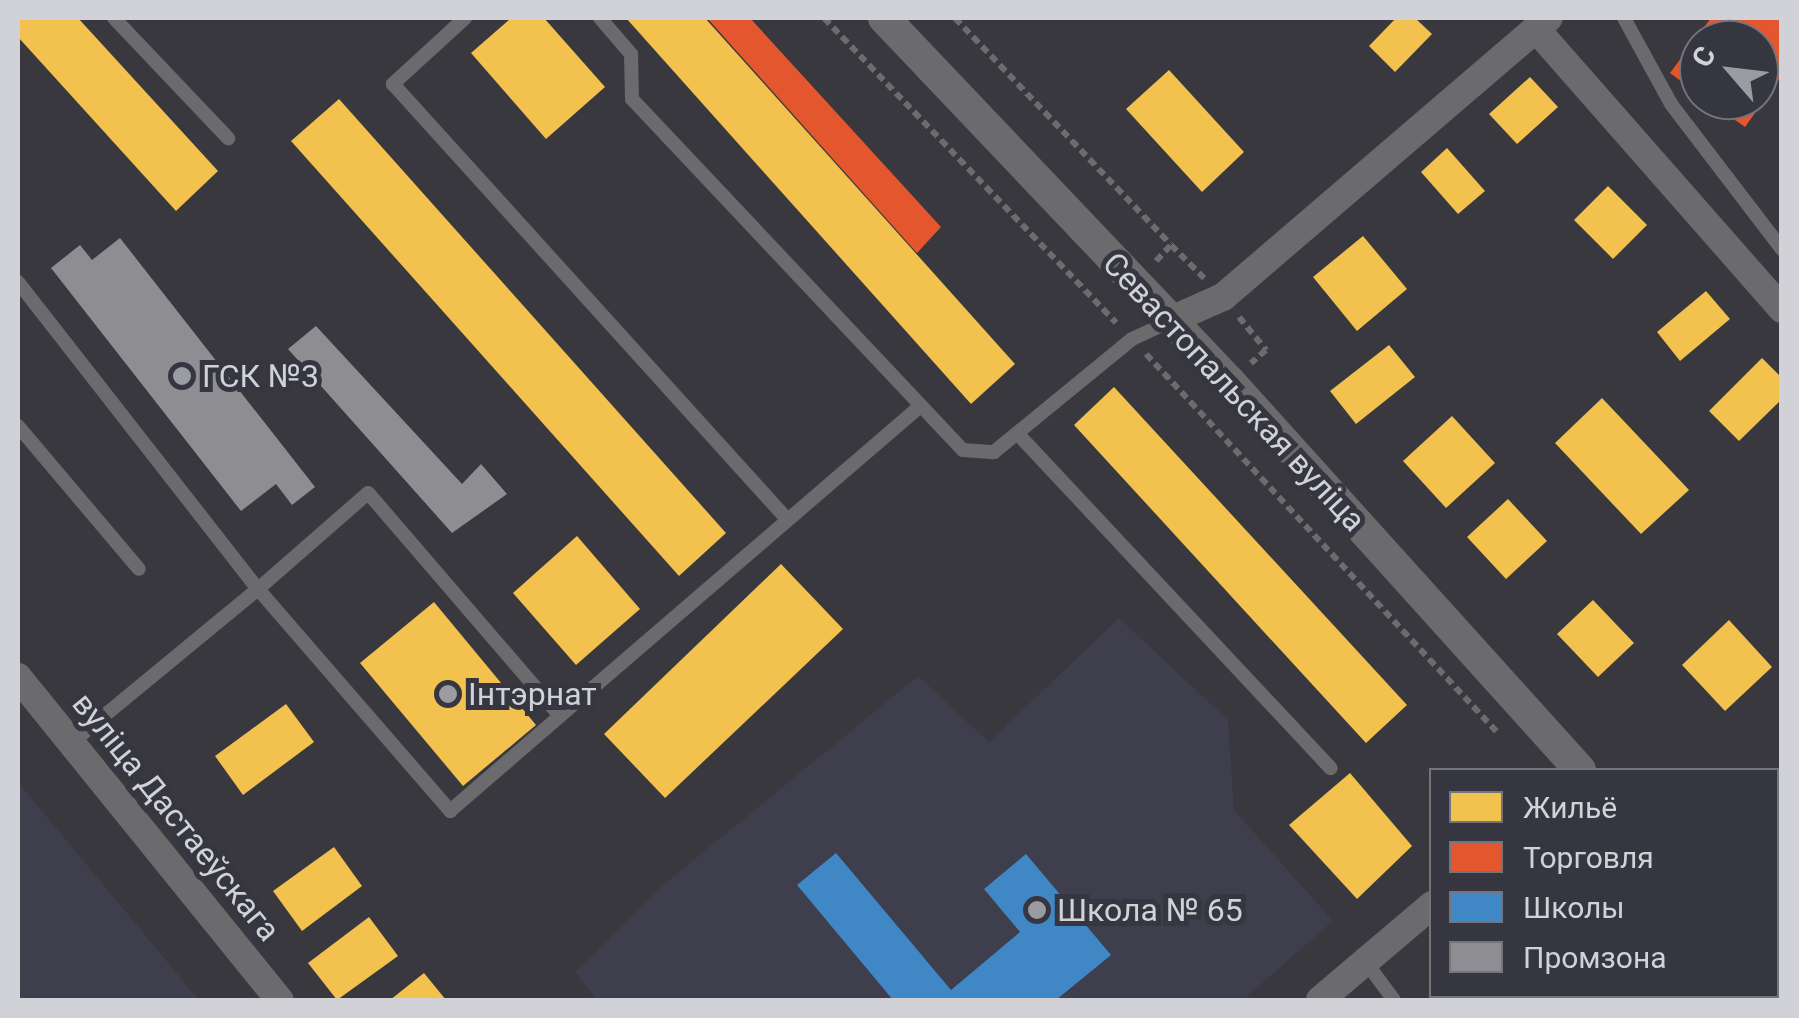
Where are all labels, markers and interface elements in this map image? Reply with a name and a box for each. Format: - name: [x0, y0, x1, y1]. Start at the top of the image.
- north arrow: [1679, 20, 1779, 120]
- text: С: [1685, 41, 1723, 72]
- street label: Севастопальская вуліца: [1095, 245, 1373, 539]
- place label: ГСК №3: [202, 357, 319, 395]
- marker: ГСК №3: [171, 365, 193, 387]
- place label: Інтэрнат: [468, 675, 597, 713]
- marker: Інтэрнат: [437, 683, 459, 705]
- street label: вуліца Дастаеўскага: [64, 685, 288, 949]
- legend: [1429, 768, 1779, 998]
- text: Жильё: [1523, 790, 1617, 825]
- text: Торговля: [1523, 840, 1654, 875]
- text: Школы: [1523, 890, 1625, 925]
- place label: Школа № 65: [1057, 891, 1243, 929]
- marker: Школа № 65: [1026, 899, 1048, 921]
- text: Промзона: [1523, 940, 1667, 975]

